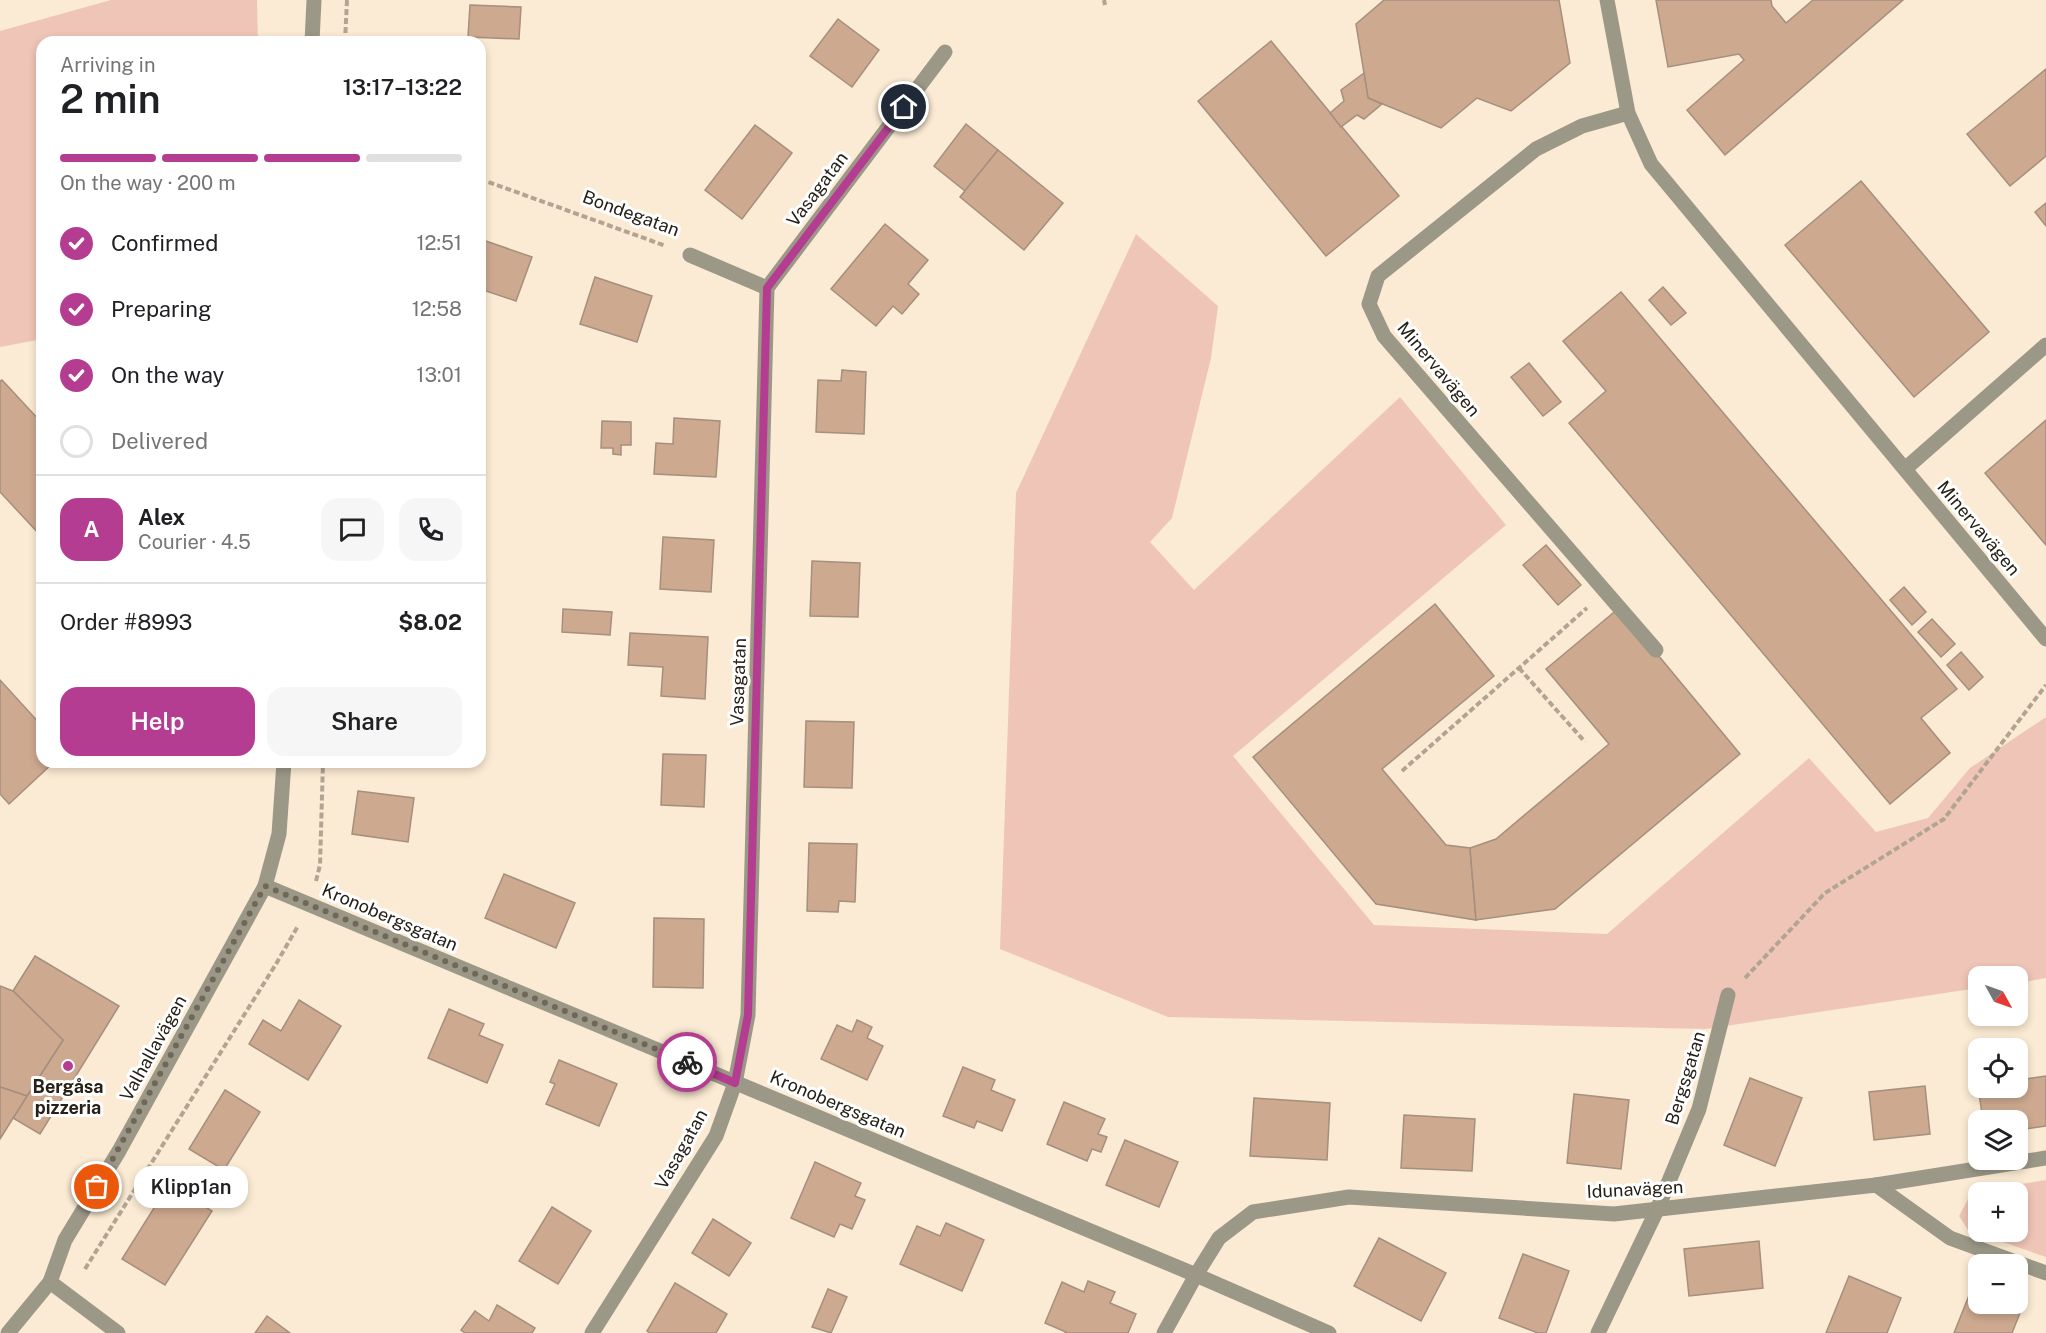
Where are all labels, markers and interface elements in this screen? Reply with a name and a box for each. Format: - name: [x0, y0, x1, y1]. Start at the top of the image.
- text: Arriving in: [60, 53, 155, 77]
- text: 13:17–13:22: [343, 74, 462, 100]
- text: 2 min: [60, 76, 161, 122]
- pin: [878, 81, 929, 132]
- icon: home: [887, 90, 920, 123]
- street label: Vasagatan: [782, 148, 852, 230]
- text: On the way · 200 m: [60, 171, 236, 195]
- street label: Bondegatan: [580, 186, 682, 240]
- icon: check: [60, 227, 93, 260]
- text: Confirmed: [111, 230, 218, 256]
- text: 12:51: [416, 231, 462, 255]
- icon: check: [60, 293, 93, 326]
- text: Preparing: [111, 296, 212, 322]
- text: 12:58: [412, 297, 462, 321]
- street label: Minervavägen: [1393, 317, 1485, 421]
- icon: check: [60, 359, 93, 392]
- text: On the way: [111, 362, 224, 388]
- text: 13:01: [416, 363, 462, 387]
- text: Delivered: [111, 428, 208, 454]
- street label: Minervavägen: [1933, 476, 2025, 580]
- button: chat: [321, 498, 384, 561]
- button: phone: [399, 498, 462, 561]
- text: Alex: [138, 504, 185, 530]
- text: A: [84, 516, 99, 542]
- text: Courier · 4.5: [138, 530, 251, 554]
- text: Order #8993: [60, 609, 192, 635]
- text: $8.02: [398, 609, 462, 635]
- street label: Vasagatan: [726, 638, 750, 726]
- button: Help: [60, 687, 255, 756]
- button: Share: [267, 687, 462, 756]
- street label: Kronobergsgatan: [319, 879, 461, 955]
- north arrow: [1968, 966, 2028, 1026]
- map controls: [1968, 966, 2028, 1314]
- street label: Valhallavägen: [115, 992, 191, 1104]
- street label: Bergsgatan: [1661, 1029, 1709, 1127]
- courier: [657, 1032, 717, 1092]
- button: locate: [1968, 1038, 2028, 1098]
- icon: bike: [671, 1046, 704, 1079]
- marker: Bergåsa pizzeria: [61, 1059, 75, 1073]
- street label: Kronobergsgatan: [767, 1066, 909, 1142]
- place label: Bergåsa pizzeria: [33, 1076, 104, 1118]
- street label: Vasagatan: [650, 1105, 712, 1193]
- button: layers: [1968, 1110, 2028, 1170]
- pin: [71, 1161, 122, 1212]
- callout: Klipp1an: [133, 1166, 247, 1208]
- icon: bag: [80, 1170, 113, 1203]
- text: Klipp1an: [151, 1175, 231, 1199]
- street label: Idunavägen: [1586, 1176, 1684, 1202]
- button: +: [1968, 1182, 2028, 1242]
- button: −: [1968, 1254, 2028, 1314]

